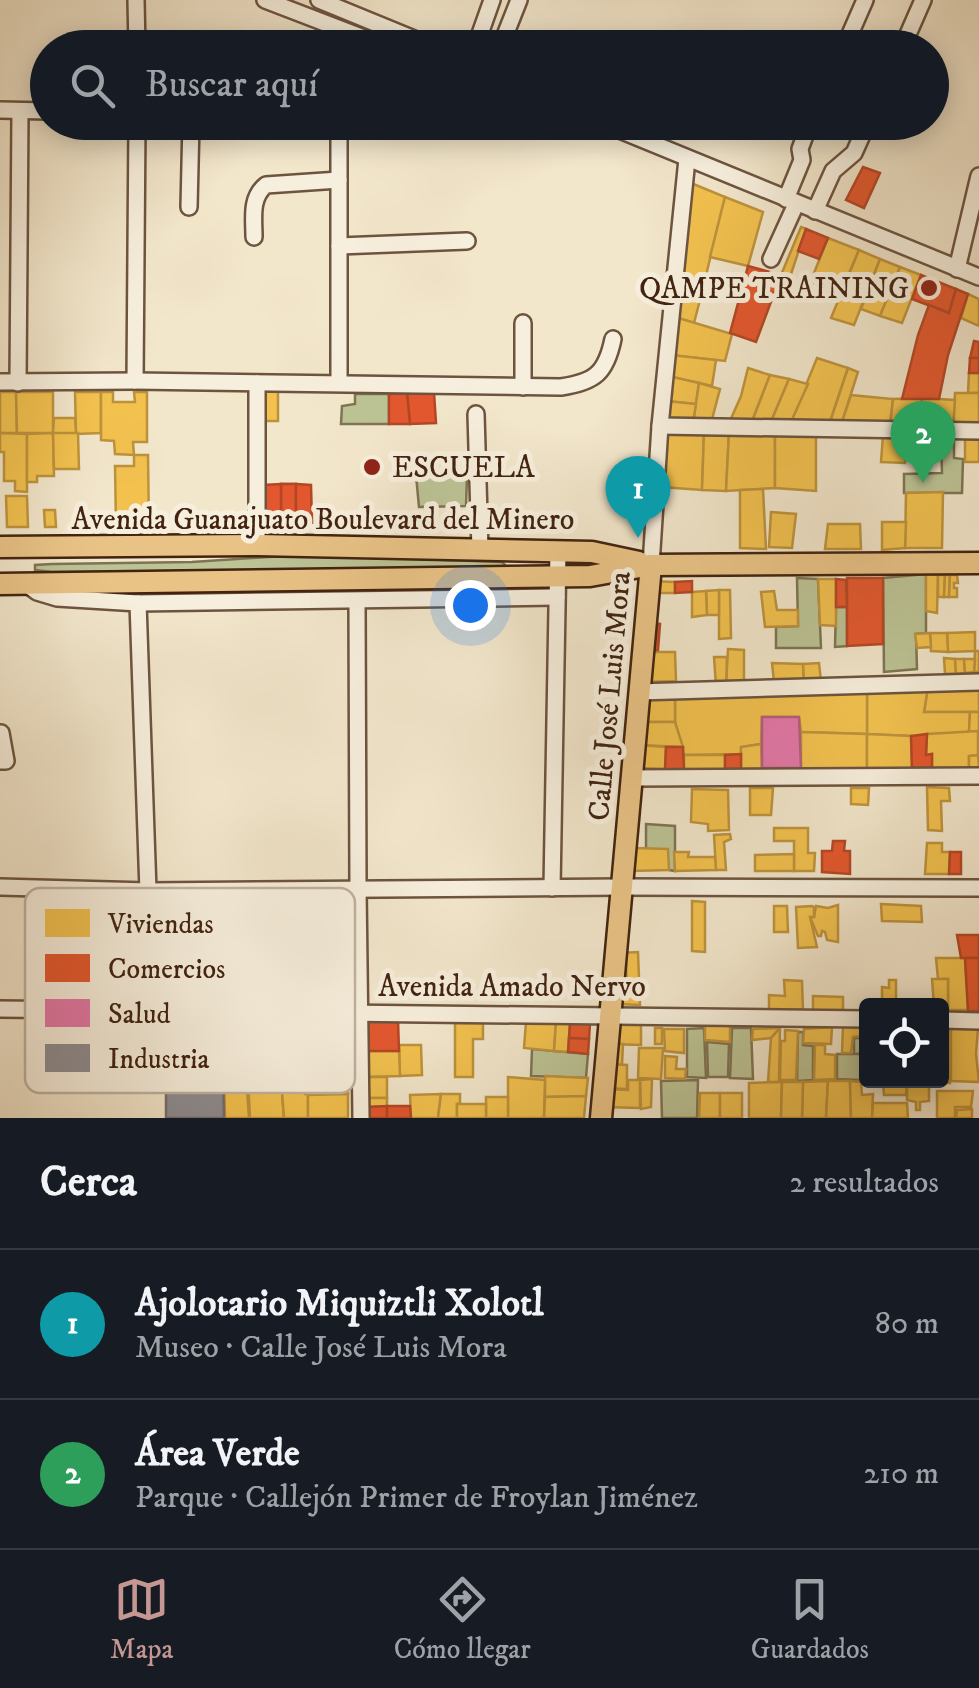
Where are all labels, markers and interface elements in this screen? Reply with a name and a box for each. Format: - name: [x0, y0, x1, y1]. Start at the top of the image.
- search box: [30, 30, 949, 140]
- icon: search: [65, 58, 120, 113]
- text: Buscar aquí: [145, 61, 318, 109]
- place label: QAMPE TRAINING: [639, 271, 909, 308]
- marker: QAMPE TRAINING: [918, 277, 940, 299]
- pin: 2: [890, 400, 956, 483]
- place label: ESCUELA: [392, 450, 535, 487]
- marker: ESCUELA: [361, 456, 383, 478]
- pin: 1: [606, 456, 670, 538]
- street label: Avenida Guanajuato Boulevard del Minero: [72, 502, 574, 539]
- street label: Calle José Luis Mora: [581, 570, 640, 822]
- your location: [445, 580, 496, 631]
- legend: [25, 888, 355, 1093]
- text: Viviendas: [107, 907, 214, 942]
- text: Comercios: [108, 952, 225, 987]
- street label: Avenida Amado Nervo: [378, 969, 646, 1006]
- text: Salud: [108, 997, 170, 1032]
- map controls: [859, 998, 949, 1088]
- button: locate: [859, 998, 949, 1088]
- text: Industria: [108, 1042, 210, 1077]
- text: Cerca: [40, 1157, 137, 1209]
- text: 2 resultados: [790, 1163, 939, 1203]
- text: Ajolotario Miquiztli Xolotl: [135, 1280, 544, 1328]
- text: 1: [67, 1304, 78, 1344]
- text: 80 m: [875, 1304, 939, 1344]
- text: Museo · Calle José Luis Mora: [135, 1328, 507, 1368]
- text: Área Verde: [135, 1430, 300, 1478]
- text: 2: [65, 1454, 80, 1494]
- text: 210 m: [864, 1454, 939, 1494]
- text: Parque · Callejón Primer de Froylan Jiménez: [135, 1478, 698, 1518]
- tab: Mapa: [110, 1572, 174, 1667]
- tab: Cómo llegar: [394, 1572, 531, 1667]
- tab: Guardados: [751, 1572, 869, 1667]

